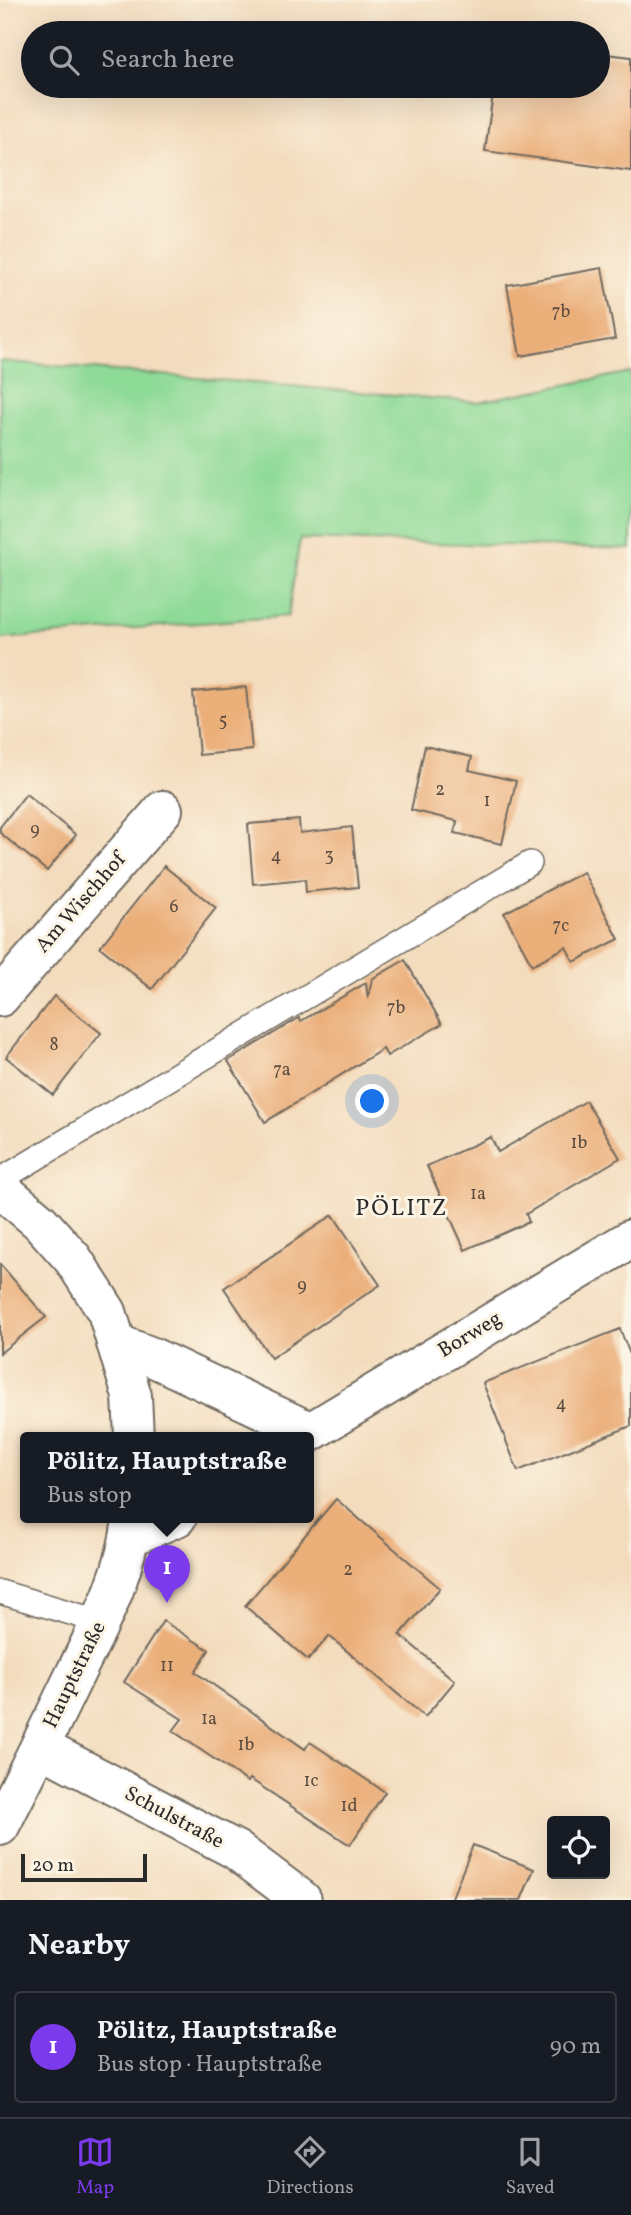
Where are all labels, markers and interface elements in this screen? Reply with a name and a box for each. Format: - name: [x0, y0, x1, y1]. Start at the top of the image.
- search box: [21, 21, 610, 98]
- icon: search: [45, 41, 83, 79]
- text: Search here: [101, 42, 234, 78]
- house number: 7b: [552, 300, 570, 325]
- house number: 5: [219, 709, 227, 734]
- house number: 2: [435, 778, 445, 803]
- house number: 1: [484, 789, 490, 814]
- house number: 9: [30, 818, 40, 843]
- house number: 4: [271, 844, 281, 869]
- house number: 3: [324, 844, 334, 869]
- street label: Am Wischhof: [29, 845, 134, 960]
- house number: 6: [169, 895, 179, 920]
- house number: 7c: [553, 914, 569, 939]
- house number: 7b: [387, 996, 405, 1021]
- house number: 8: [49, 1033, 59, 1058]
- house number: 7a: [273, 1058, 291, 1083]
- your location: [355, 1084, 389, 1118]
- house number: 1b: [571, 1131, 588, 1156]
- house number: 1a: [470, 1182, 486, 1207]
- district label: PÖLITZ: [355, 1192, 449, 1226]
- house number: 9: [297, 1274, 307, 1299]
- street label: Borweg: [433, 1305, 507, 1365]
- house number: 4: [556, 1392, 566, 1417]
- popup: [20, 1432, 314, 1523]
- text: Pölitz, Hauptstraße: [47, 1444, 287, 1480]
- text: Bus stop: [47, 1480, 132, 1512]
- pin: 1: [144, 1545, 190, 1603]
- house number: 2: [343, 1558, 353, 1583]
- street label: Hauptstraße: [37, 1617, 113, 1733]
- house number: 11: [160, 1654, 174, 1679]
- house number: 1a: [201, 1707, 217, 1732]
- house number: 1b: [238, 1733, 255, 1758]
- house number: 1c: [303, 1769, 319, 1794]
- street label: Schulstraße: [119, 1780, 229, 1856]
- house number: 1d: [340, 1794, 358, 1819]
- map controls: [547, 1816, 610, 1879]
- button: locate: [547, 1816, 610, 1879]
- scale bar: [21, 1851, 147, 1883]
- text: 20 m: [32, 1853, 74, 1879]
- text: Nearby: [28, 1925, 130, 1967]
- text: Pölitz, Hauptstraße: [97, 2013, 337, 2049]
- text: 1: [48, 2031, 58, 2063]
- text: 90 m: [550, 2031, 601, 2063]
- text: Bus stop · Hauptstraße: [97, 2049, 322, 2081]
- tab: Map: [76, 2133, 114, 2201]
- tab: Directions: [267, 2133, 354, 2201]
- tab: Saved: [506, 2133, 555, 2201]

